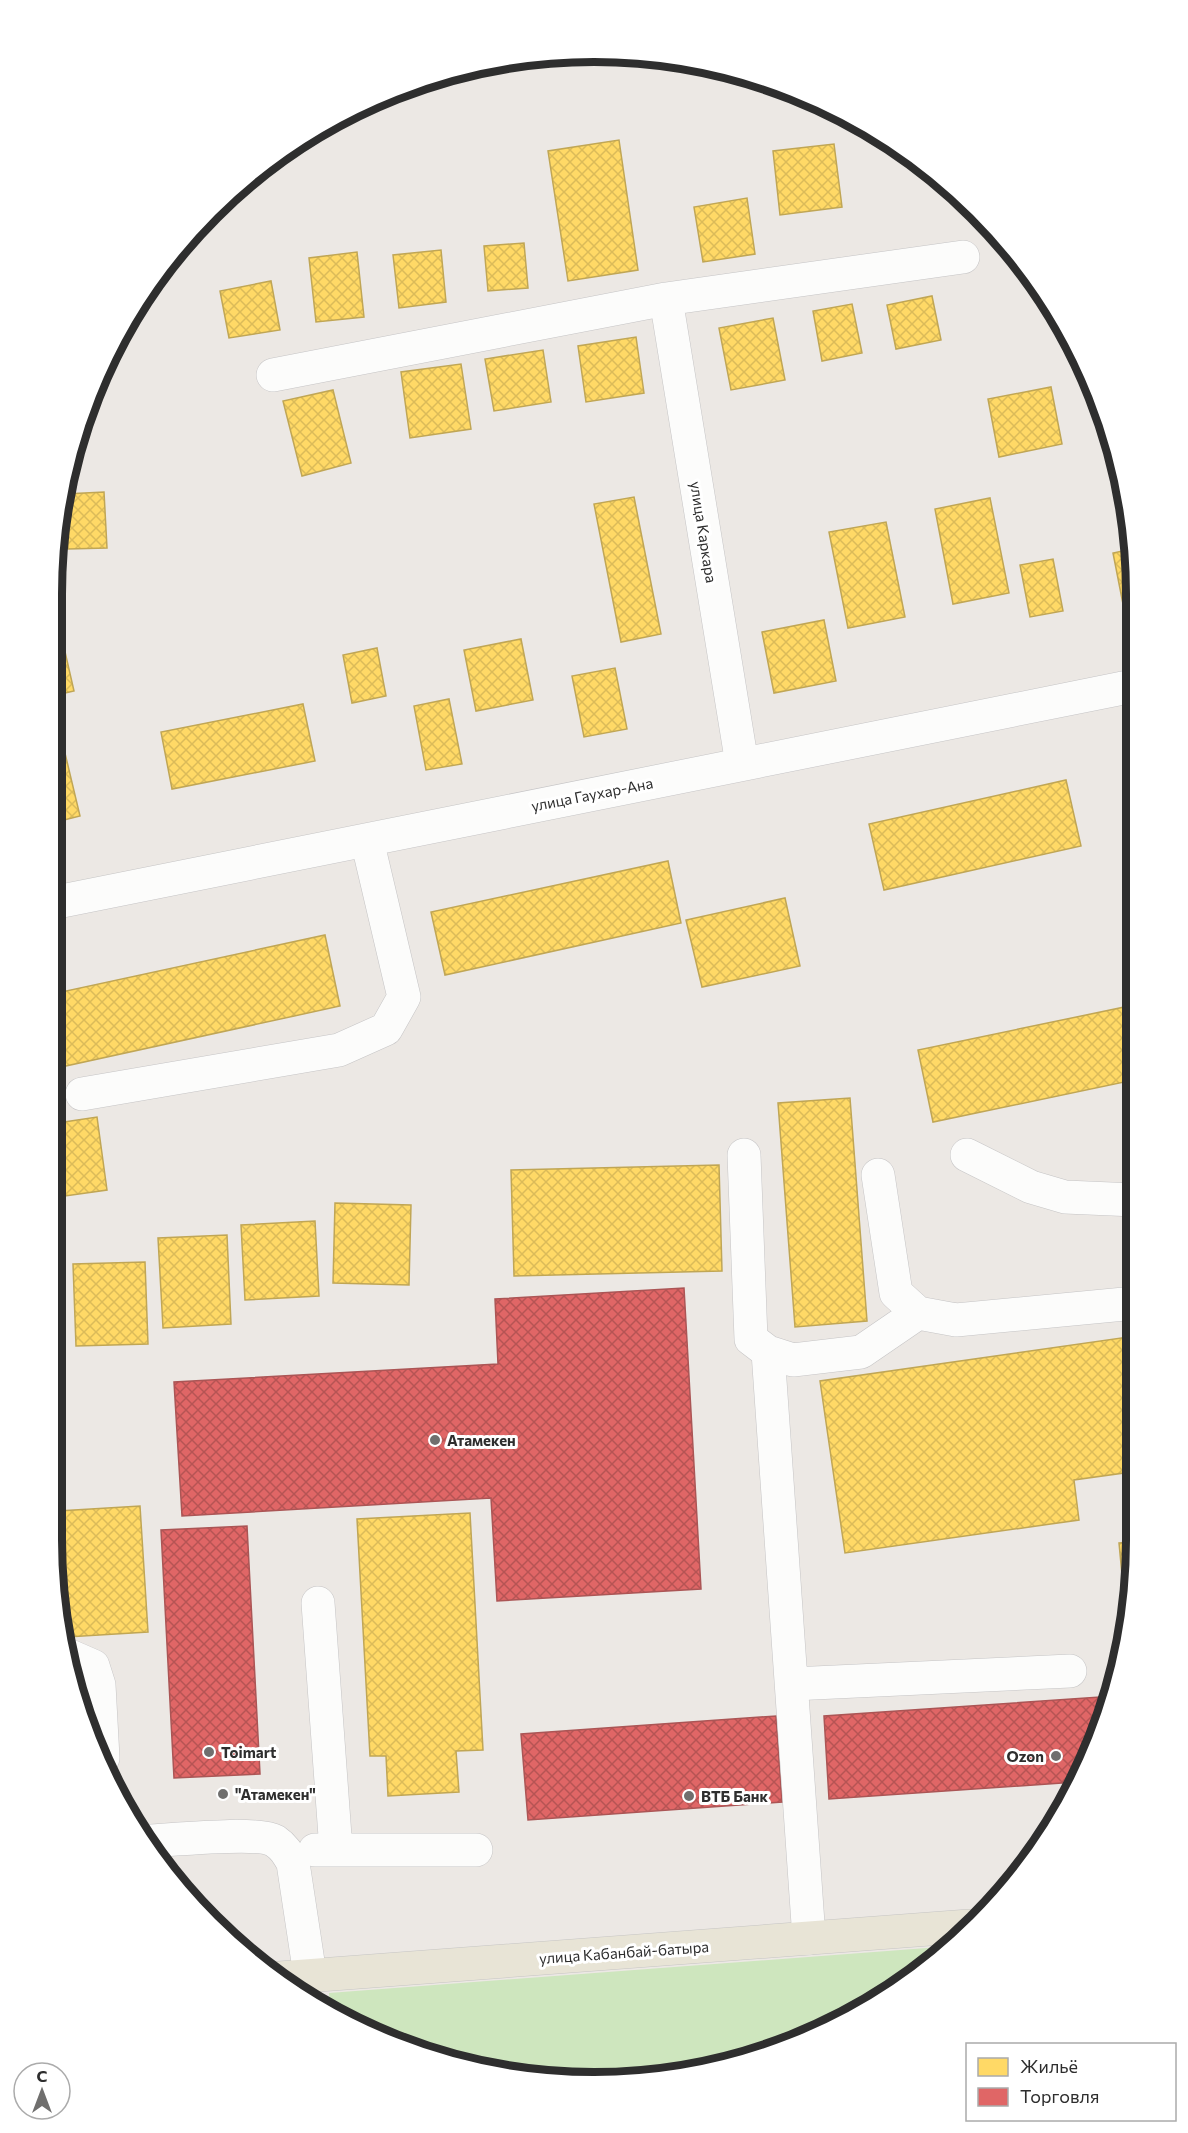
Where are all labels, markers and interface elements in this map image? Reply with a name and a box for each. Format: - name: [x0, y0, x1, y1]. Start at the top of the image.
- street label: улица Каркара: [687, 480, 721, 584]
- street label: улица Гаухар-Ана: [530, 773, 654, 815]
- place label: Атамекен: [447, 1431, 516, 1449]
- marker: Атамекен: [428, 1433, 442, 1447]
- place label: Toimart: [221, 1743, 276, 1761]
- marker: Toimart: [202, 1745, 216, 1759]
- place label: Ozon: [1006, 1747, 1044, 1765]
- marker: Ozon: [1049, 1749, 1063, 1763]
- place label: "Атамекен": [235, 1785, 316, 1803]
- marker: "Атамекен": [216, 1787, 230, 1801]
- place label: ВТБ Банк: [701, 1787, 768, 1805]
- marker: ВТБ Банк: [682, 1789, 696, 1803]
- street label: улица Кабанбай-батыра: [538, 1937, 710, 1967]
- legend: [966, 2043, 1176, 2121]
- text: Жильё: [1020, 2055, 1078, 2077]
- north arrow: [12, 2061, 72, 2121]
- text: С: [37, 2066, 48, 2085]
- text: Торговля: [1020, 2085, 1099, 2107]

